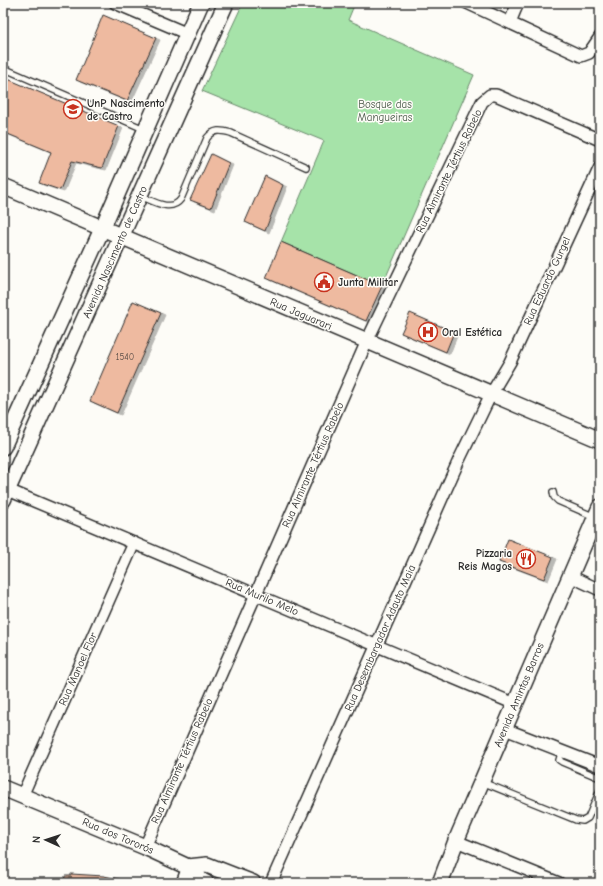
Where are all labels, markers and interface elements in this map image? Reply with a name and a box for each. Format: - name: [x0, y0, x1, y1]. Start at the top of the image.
- place label: UnP Nascimento de Castro: [87, 97, 165, 123]
- school or university icon: UnP Nascimento de Castro: [62, 98, 84, 120]
- park label: Bosque das Mangueiras: [358, 98, 413, 124]
- street label: Rua Almirante Tértius Rabelo: [413, 107, 485, 235]
- street label: Avenida Nascimento de Castro: [80, 184, 150, 320]
- street label: Rua Eduardo Gurgel: [521, 235, 573, 327]
- public building icon: Junta Militar: [313, 271, 335, 293]
- place label: Junta Militar: [338, 276, 398, 289]
- street label: Rua Jaguarari: [268, 295, 334, 333]
- hospital icon: Oral Estética: [417, 321, 439, 343]
- place label: Oral Estética: [442, 326, 502, 339]
- house number: 1540: [116, 352, 134, 362]
- street label: Rua Almirante Tértius Rabelo: [279, 400, 347, 530]
- place label: Pizzaria Reis Magos: [458, 547, 512, 573]
- restaurant icon: Pizzaria Reis Magos: [515, 548, 537, 570]
- street label: Rua Desembargador Adauto Maia: [342, 563, 418, 713]
- street label: Rua Murilo Melo: [224, 576, 301, 618]
- street label: Rua Manoel Flor: [56, 630, 100, 708]
- street label: Avenida Amintas Barros: [491, 640, 547, 749]
- street label: Rua Almirante Tértius Rabelo: [148, 696, 216, 826]
- street label: Rua dos Tororós: [80, 815, 156, 857]
- north arrow: [26, 820, 66, 860]
- text: N: [30, 836, 43, 843]

